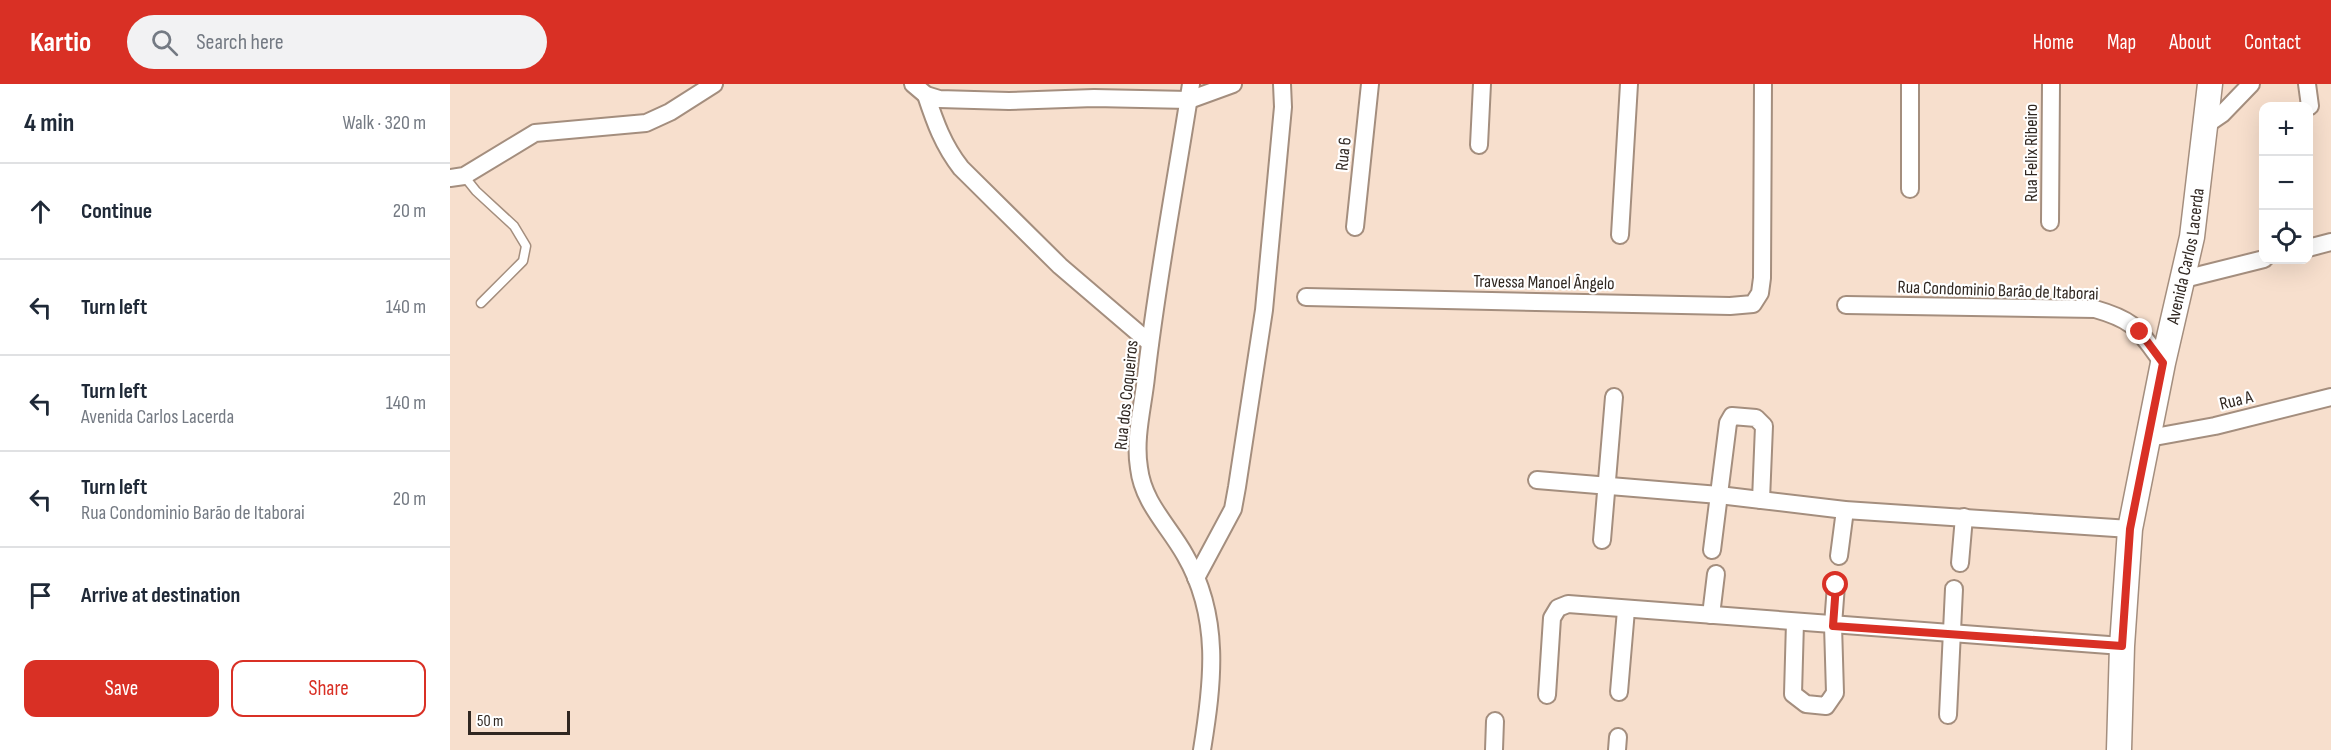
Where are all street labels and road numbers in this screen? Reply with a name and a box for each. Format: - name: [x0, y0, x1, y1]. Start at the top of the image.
- street label: Rua Felix Ribeiro: [2021, 104, 2042, 202]
- street label: Rua 6: [1331, 136, 1356, 172]
- street label: Avenida Carlos Lacerda: [2162, 187, 2209, 327]
- street label: Travessa Manoel Ângelo: [1473, 271, 1615, 294]
- street label: Rua Condominio Barão de Itaborai: [1897, 276, 2099, 305]
- street label: Rua dos Coqueiros: [1110, 339, 1143, 451]
- street label: Rua A: [2217, 386, 2255, 415]

